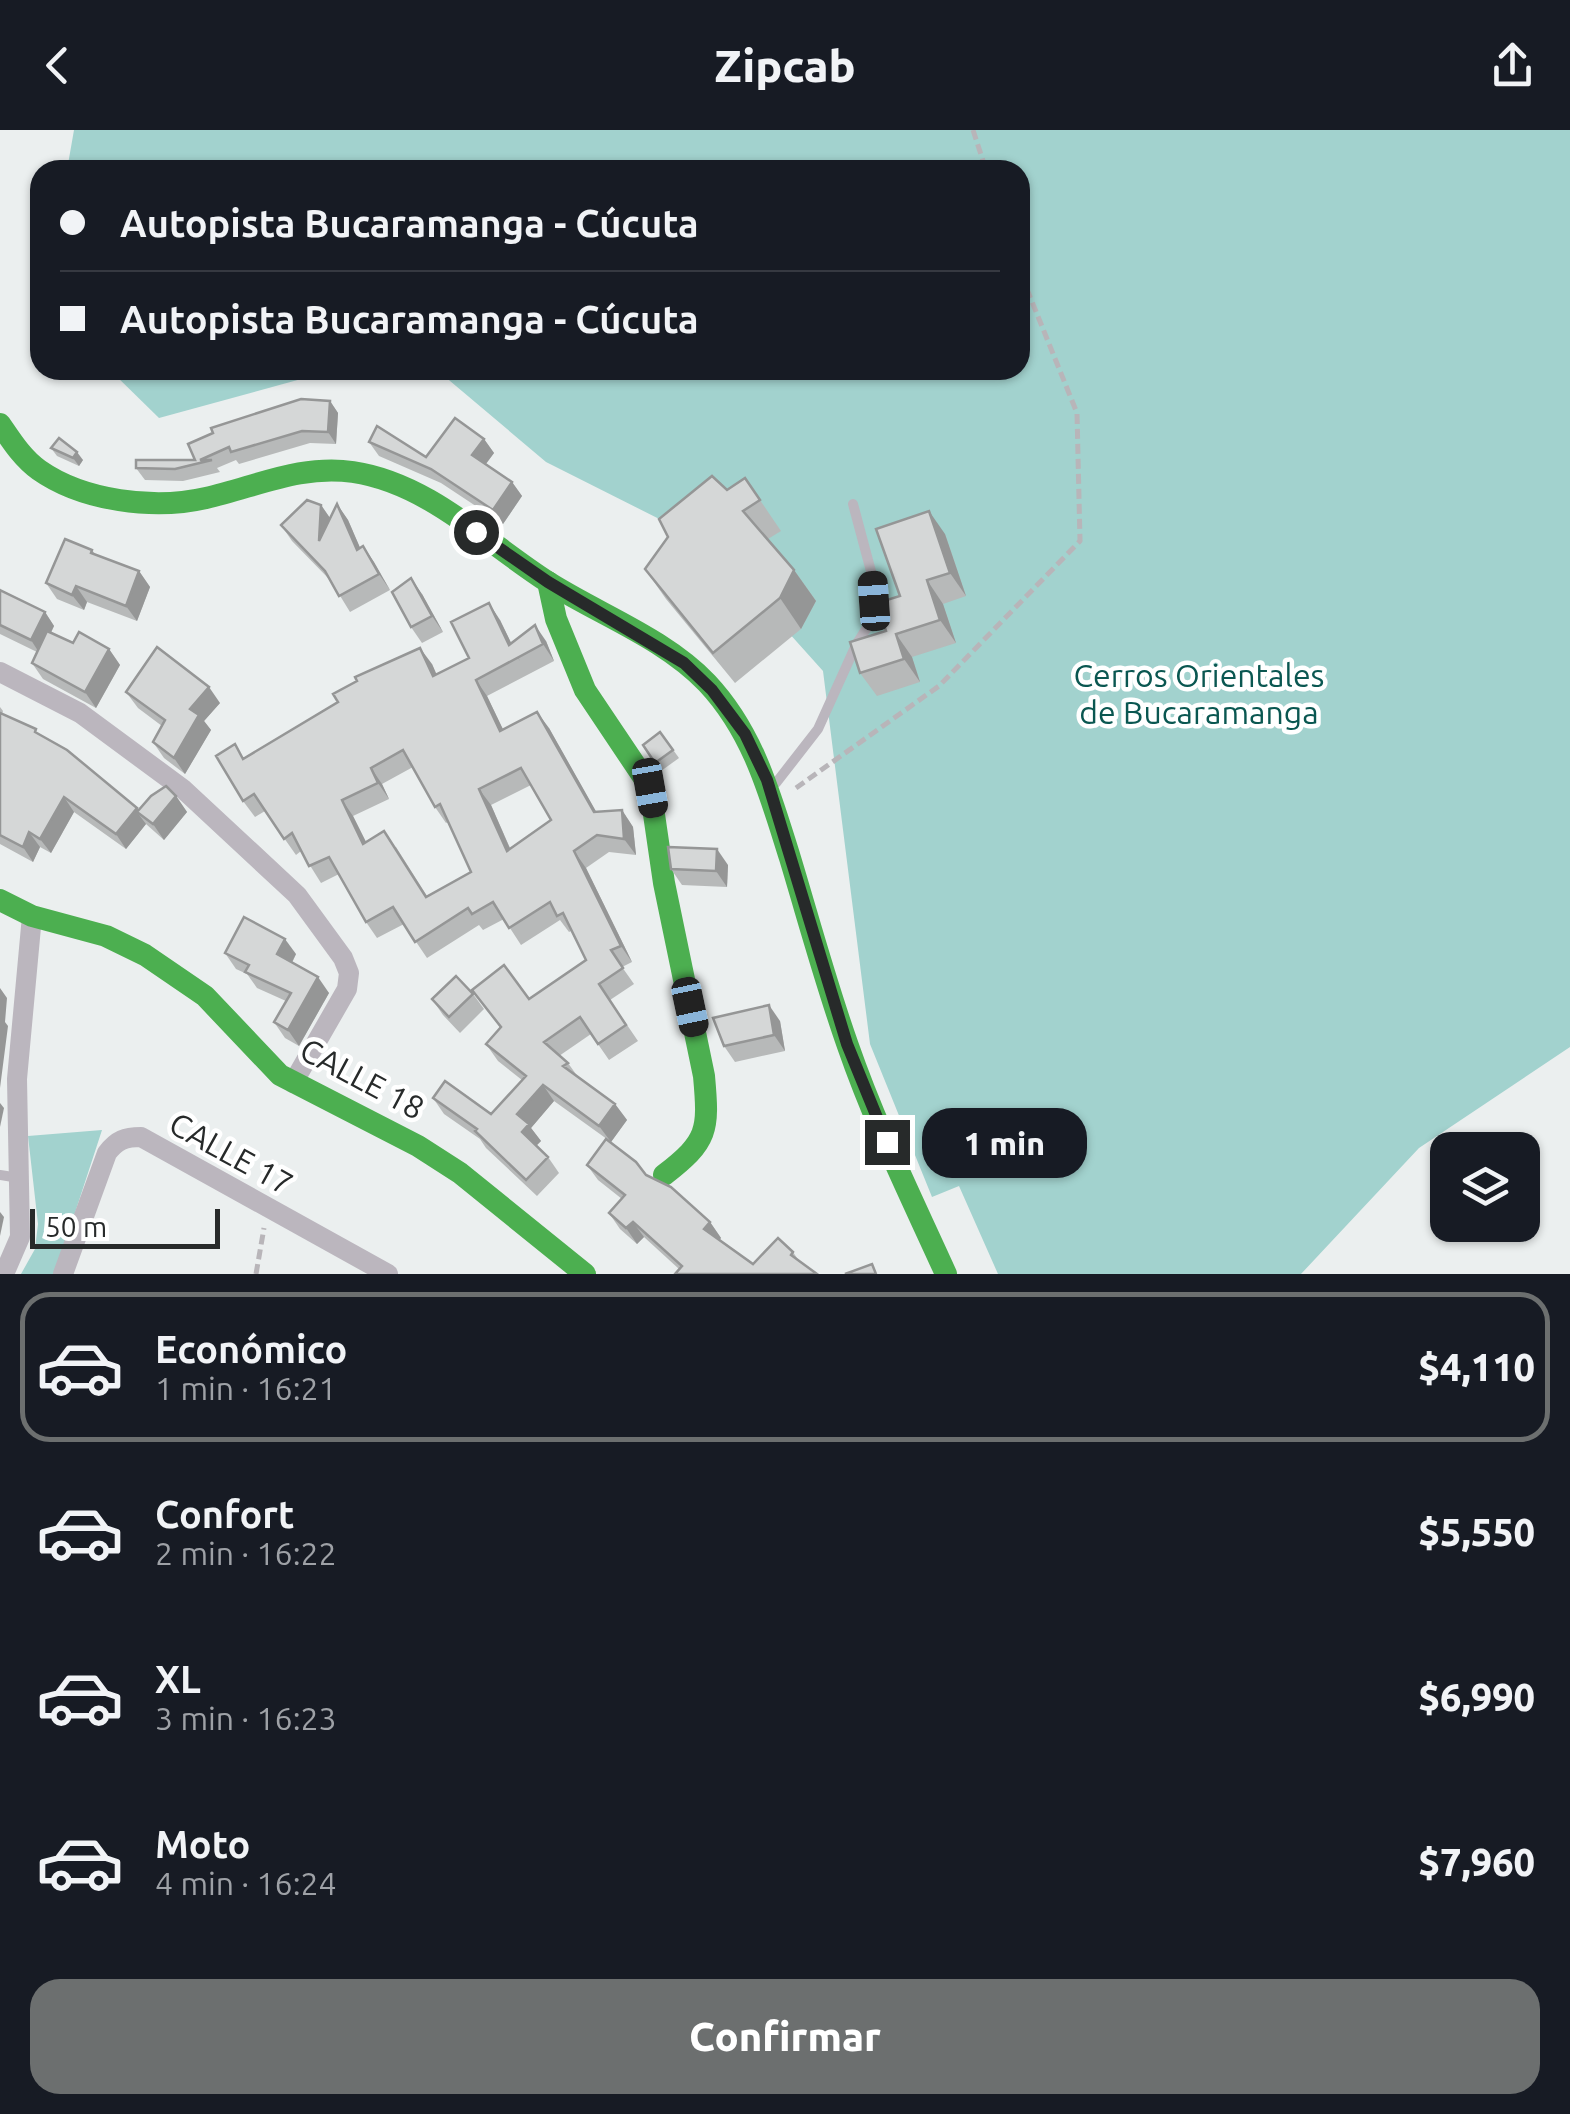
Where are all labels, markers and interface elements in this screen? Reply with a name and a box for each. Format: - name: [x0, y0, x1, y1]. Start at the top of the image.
- icon: back: [30, 38, 85, 93]
- icon: share: [1485, 38, 1540, 93]
- text: Zipcab: [714, 40, 856, 91]
- text: Autopista Bucaramanga - Cúcuta: [120, 202, 699, 244]
- text: Autopista Bucaramanga - Cúcuta: [120, 298, 699, 340]
- route start: [454, 510, 499, 555]
- car: [857, 570, 891, 632]
- park label: Cerros Orientales de Bucaramanga: [1074, 657, 1324, 730]
- car: [630, 756, 670, 820]
- car: [669, 975, 711, 1039]
- street label: CALLE 18: [294, 1031, 431, 1126]
- street label: CALLE 17: [164, 1105, 299, 1202]
- callout: 1 min: [922, 1107, 1087, 1177]
- route end: [865, 1120, 910, 1165]
- text: 1 min: [964, 1125, 1045, 1161]
- map controls: [1430, 1132, 1540, 1242]
- button: layers: [1430, 1132, 1540, 1242]
- scale bar: [30, 1204, 220, 1248]
- text: 50 m: [45, 1211, 107, 1242]
- icon: car: [35, 1322, 125, 1412]
- text: Económico: [155, 1328, 347, 1370]
- text: $4,110: [1418, 1346, 1535, 1388]
- text: 1 min · 16:21: [155, 1370, 337, 1406]
- icon: car: [35, 1487, 125, 1577]
- text: Confort: [155, 1493, 294, 1535]
- text: $5,550: [1418, 1511, 1535, 1553]
- text: 2 min · 16:22: [155, 1535, 337, 1571]
- icon: car: [35, 1652, 125, 1742]
- text: XL: [155, 1658, 201, 1700]
- text: $6,990: [1418, 1676, 1535, 1718]
- text: 3 min · 16:23: [155, 1700, 337, 1736]
- icon: car: [35, 1817, 125, 1907]
- text: Moto: [155, 1823, 250, 1865]
- text: $7,960: [1418, 1841, 1535, 1883]
- text: 4 min · 16:24: [155, 1865, 337, 1901]
- button: Confirmar: [30, 1979, 1540, 2094]

